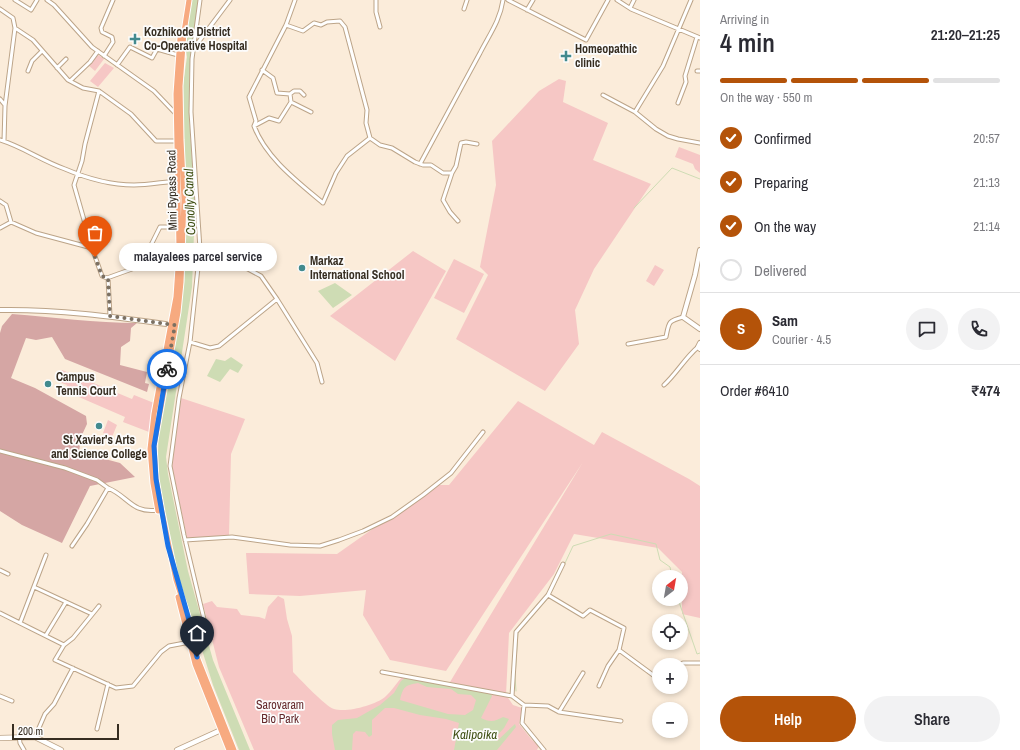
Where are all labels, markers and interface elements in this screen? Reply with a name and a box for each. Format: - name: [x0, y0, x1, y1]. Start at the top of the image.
- text: Arriving in: [720, 11, 769, 28]
- place label: Kozhikode District Co-Operative Hospital: [144, 24, 248, 54]
- text: 21:20–21:25: [931, 24, 1000, 45]
- text: 4 min: [720, 25, 775, 60]
- marker: Kozhikode District Co-Operative Hospital: [129, 33, 141, 45]
- place label: Homeopathic clinic: [575, 41, 638, 71]
- marker: Homeopathic clinic: [560, 50, 572, 62]
- text: On the way · 550 m: [720, 89, 812, 106]
- icon: check: [720, 127, 742, 149]
- text: Confirmed: [754, 128, 811, 149]
- text: 20:57: [973, 130, 1000, 147]
- street label: Mini Bypass Road: [163, 150, 181, 230]
- water label: Conolly Canal: [180, 168, 199, 235]
- icon: check: [720, 171, 742, 193]
- text: Preparing: [754, 172, 808, 193]
- text: 21:13: [973, 174, 1000, 191]
- icon: check: [720, 215, 742, 237]
- pin: [78, 216, 112, 257]
- text: On the way: [754, 216, 816, 237]
- text: 21:14: [973, 218, 1000, 235]
- icon: bag: [84, 222, 106, 244]
- callout: malayalees parcel service: [119, 243, 277, 271]
- text: malayalees parcel service: [134, 248, 262, 265]
- place label: Markaz International School: [310, 253, 405, 283]
- text: Delivered: [754, 260, 807, 281]
- marker: Markaz International School: [297, 263, 307, 273]
- button: chat: [906, 308, 948, 350]
- button: phone: [958, 308, 1000, 350]
- text: Sam: [772, 310, 798, 331]
- text: S: [737, 318, 745, 339]
- text: Courier · 4.5: [772, 331, 831, 348]
- courier: [147, 349, 187, 389]
- icon: bike: [156, 358, 178, 380]
- place label: Campus Tennis Court: [56, 369, 117, 399]
- marker: Campus Tennis Court: [43, 379, 53, 389]
- text: Order #6410: [720, 380, 789, 401]
- text: ₹474: [971, 380, 1000, 401]
- marker: St Xavier's Arts and Science College: [94, 421, 104, 431]
- place label: St Xavier's Arts and Science College: [51, 432, 147, 462]
- north arrow: [652, 570, 688, 606]
- map controls: [652, 570, 688, 738]
- button: locate: [652, 614, 688, 650]
- pin: [180, 616, 214, 657]
- icon: home: [186, 622, 208, 644]
- button: +: [652, 658, 688, 694]
- button: Help: [720, 696, 856, 742]
- button: Share: [864, 696, 1000, 742]
- park label: Sarovaram Bio Park: [256, 697, 304, 727]
- button: −: [652, 702, 688, 738]
- scale bar: [12, 722, 119, 741]
- text: 200 m: [18, 724, 43, 738]
- water label: Kalipoika: [453, 726, 497, 743]

